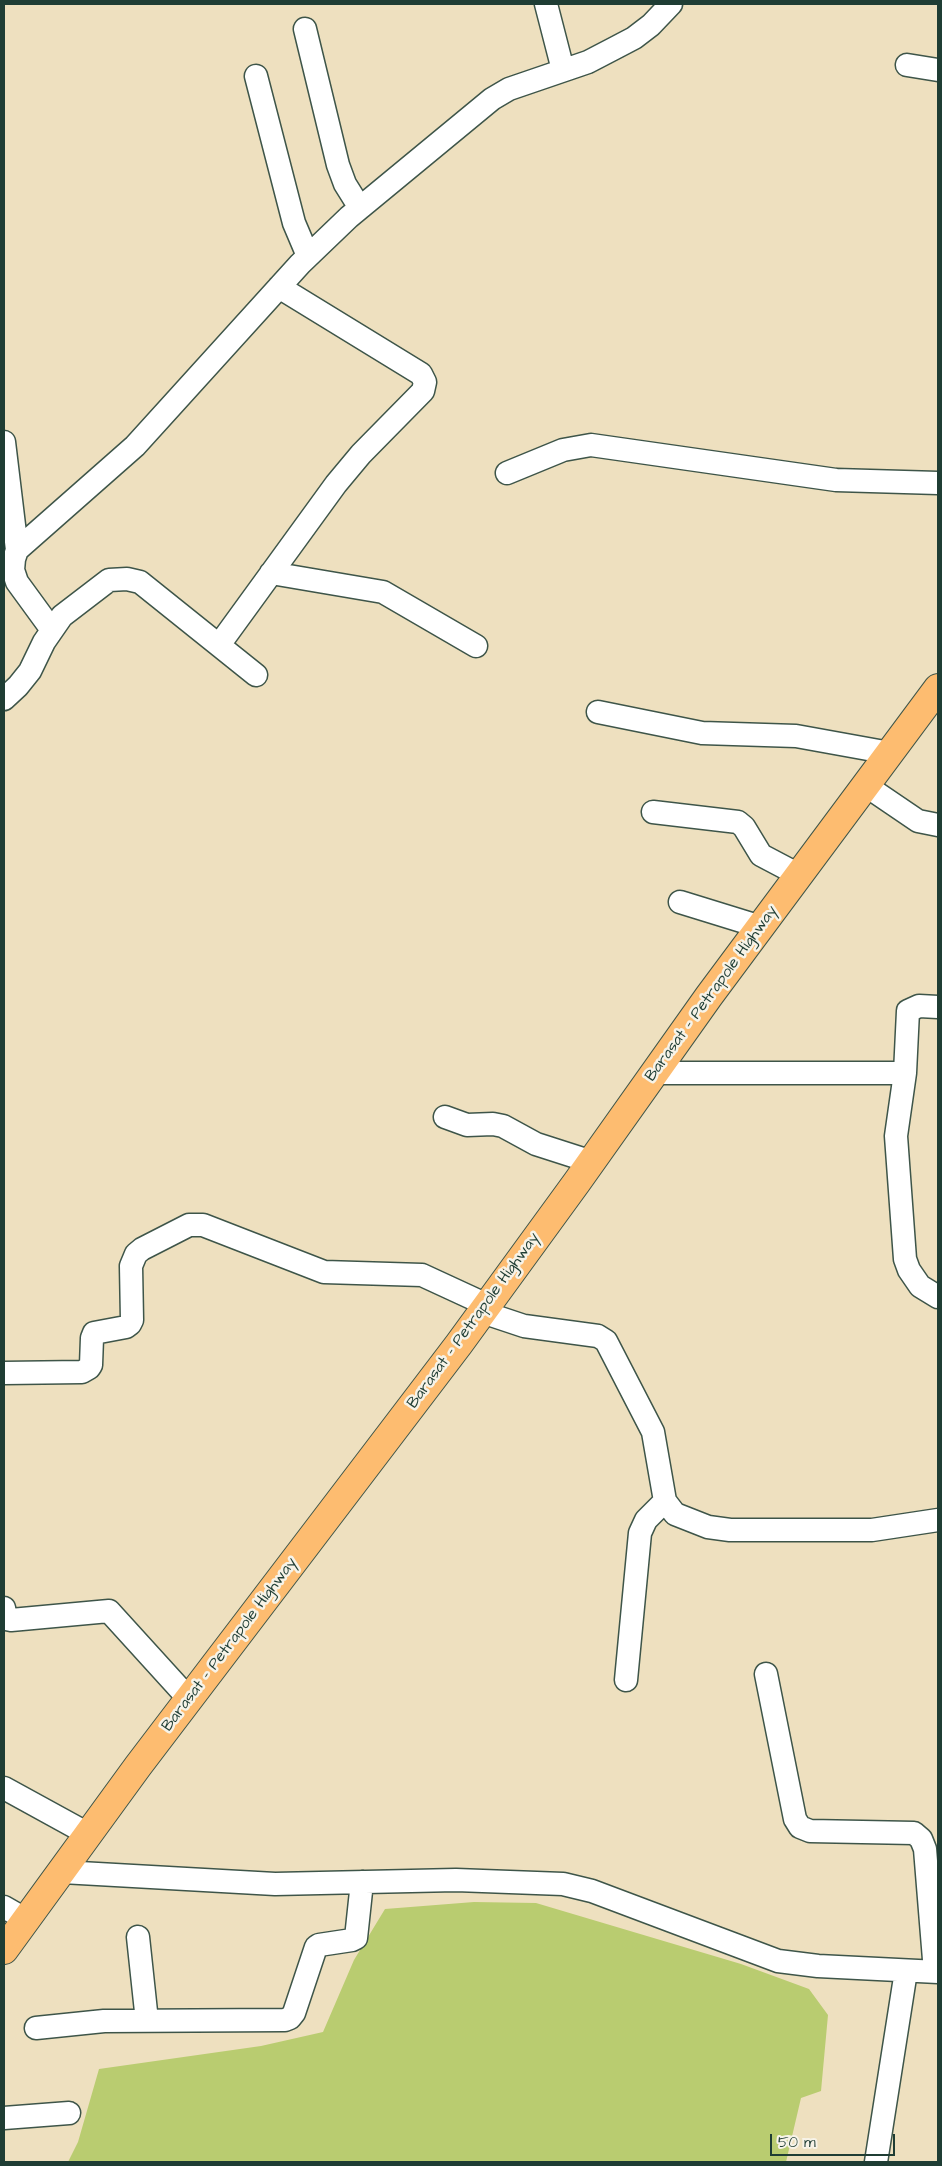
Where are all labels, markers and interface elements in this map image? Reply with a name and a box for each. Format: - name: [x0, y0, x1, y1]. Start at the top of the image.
- street label: Barasat - Petrapole Highway: [642, 902, 782, 1086]
- street label: Barasat - Petrapole Highway: [404, 1229, 544, 1413]
- street label: Barasat - Petrapole Highway: [158, 1554, 302, 1736]
- scale bar: [772, 2124, 897, 2156]
- text: 50 m: [778, 2132, 816, 2153]

